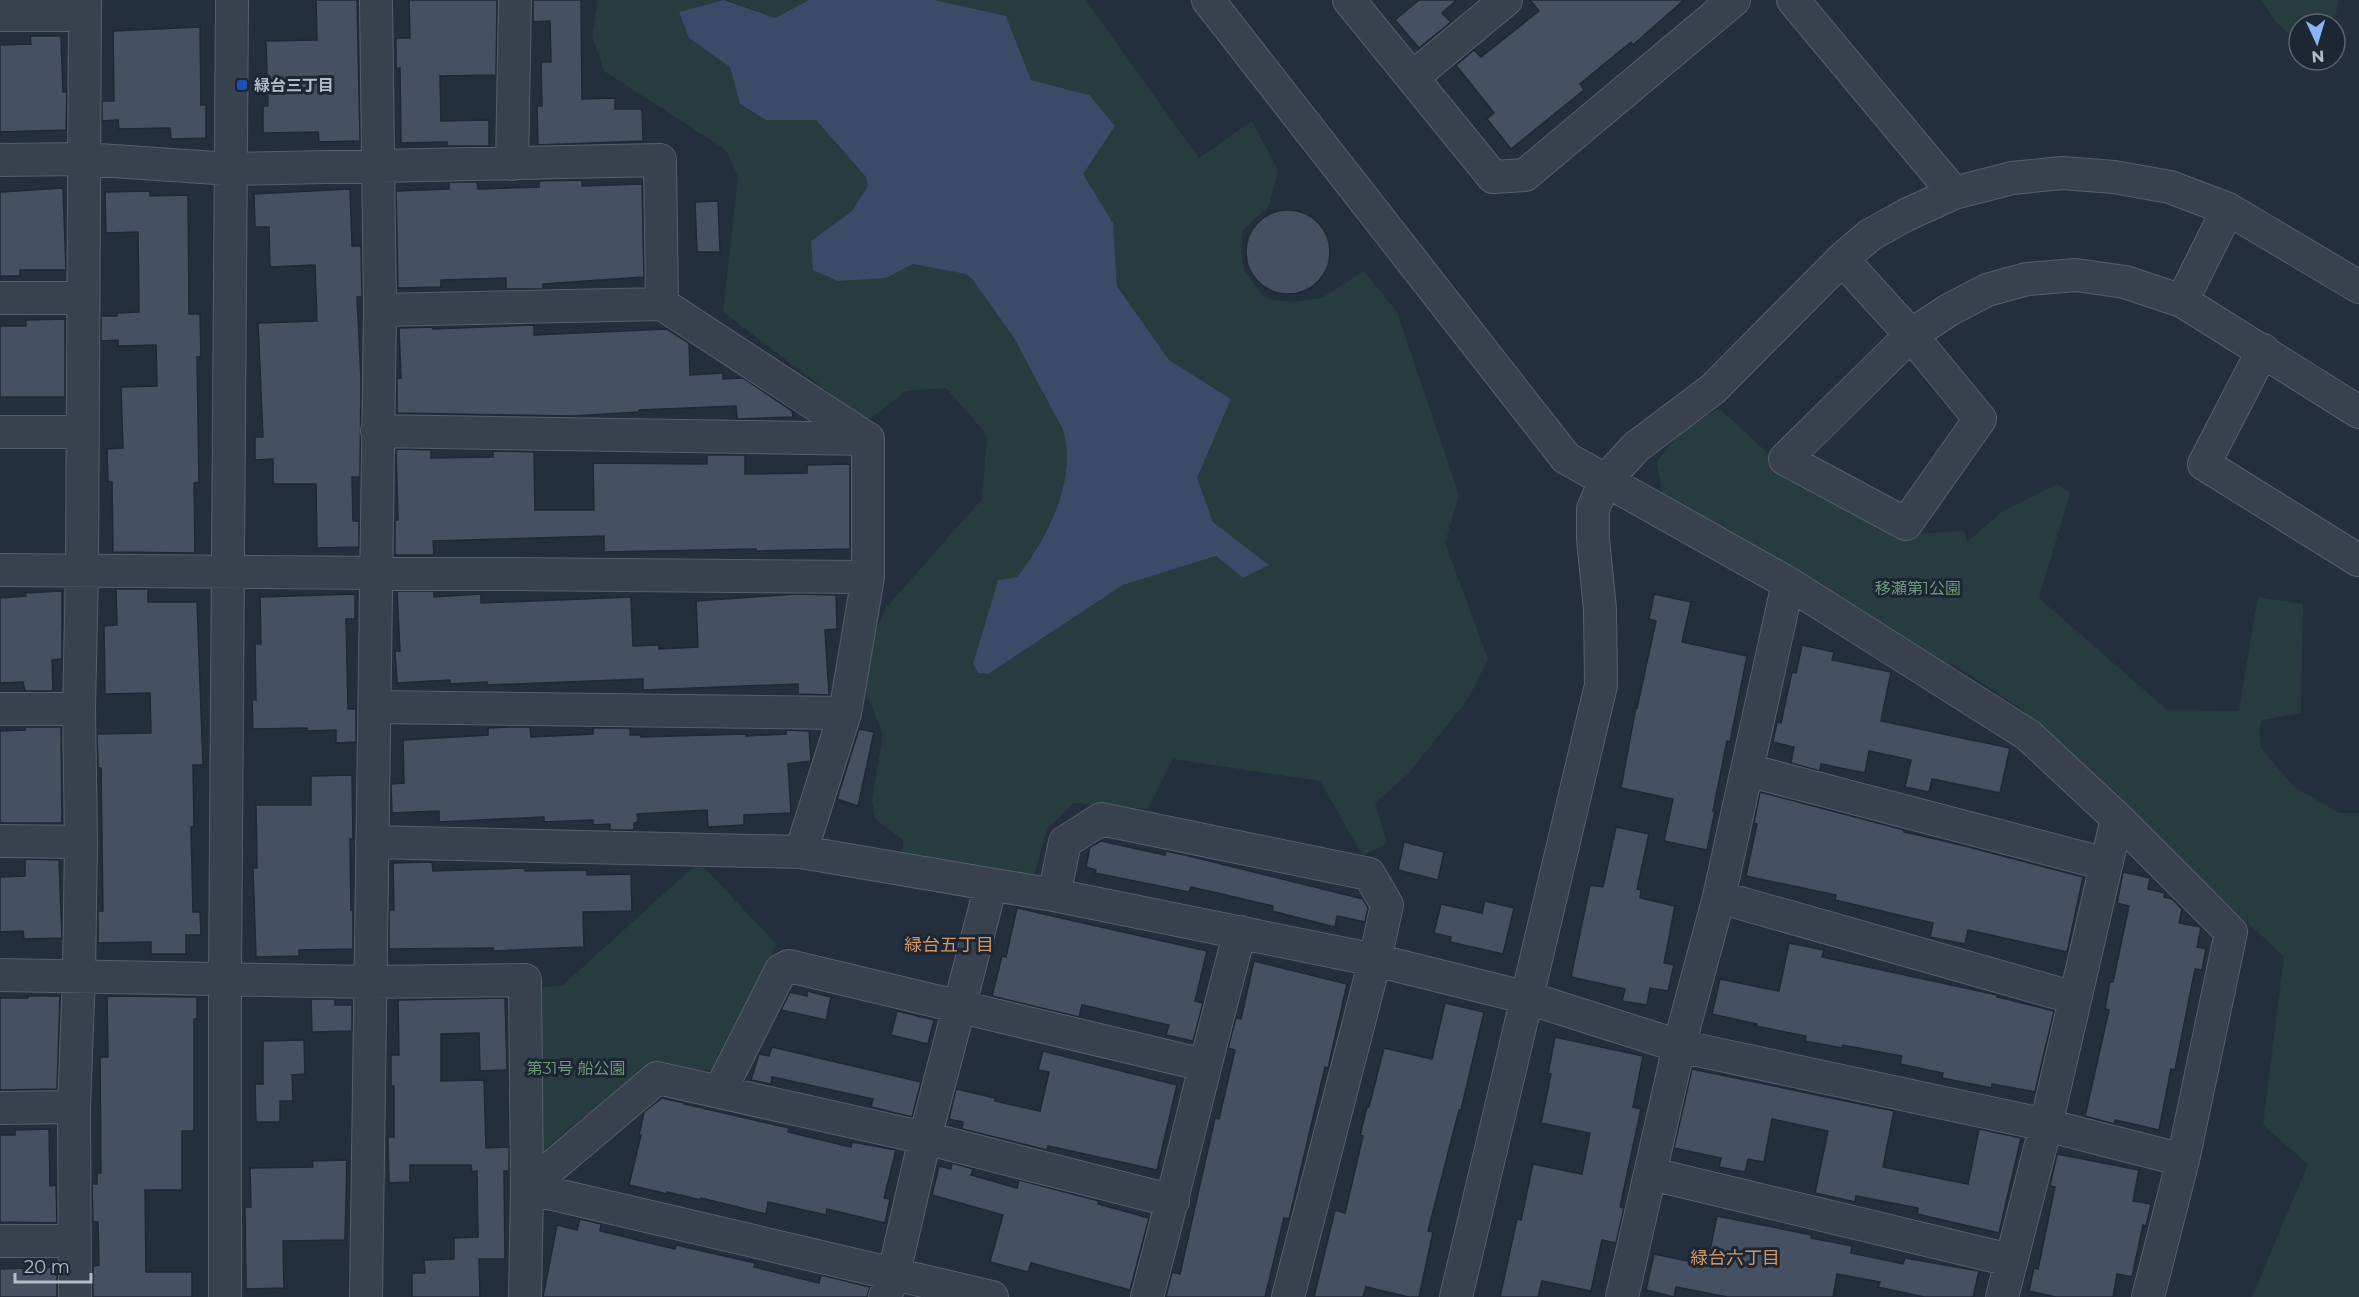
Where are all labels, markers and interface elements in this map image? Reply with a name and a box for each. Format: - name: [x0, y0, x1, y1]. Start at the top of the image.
- north arrow: [2287, 12, 2347, 72]
- text: N: [2311, 47, 2325, 66]
- place label: 緑台三丁目: [254, 76, 334, 95]
- marker: 緑台三丁目: [235, 78, 249, 92]
- park label: 移瀬第1公園: [1875, 579, 1961, 598]
- district label: 緑台五丁目: [904, 934, 994, 956]
- park label: 第31号 船公園: [527, 1059, 626, 1078]
- scale bar: [15, 1246, 92, 1284]
- district label: 緑台六丁目: [1690, 1247, 1780, 1269]
- text: 20 m: [24, 1256, 70, 1278]

